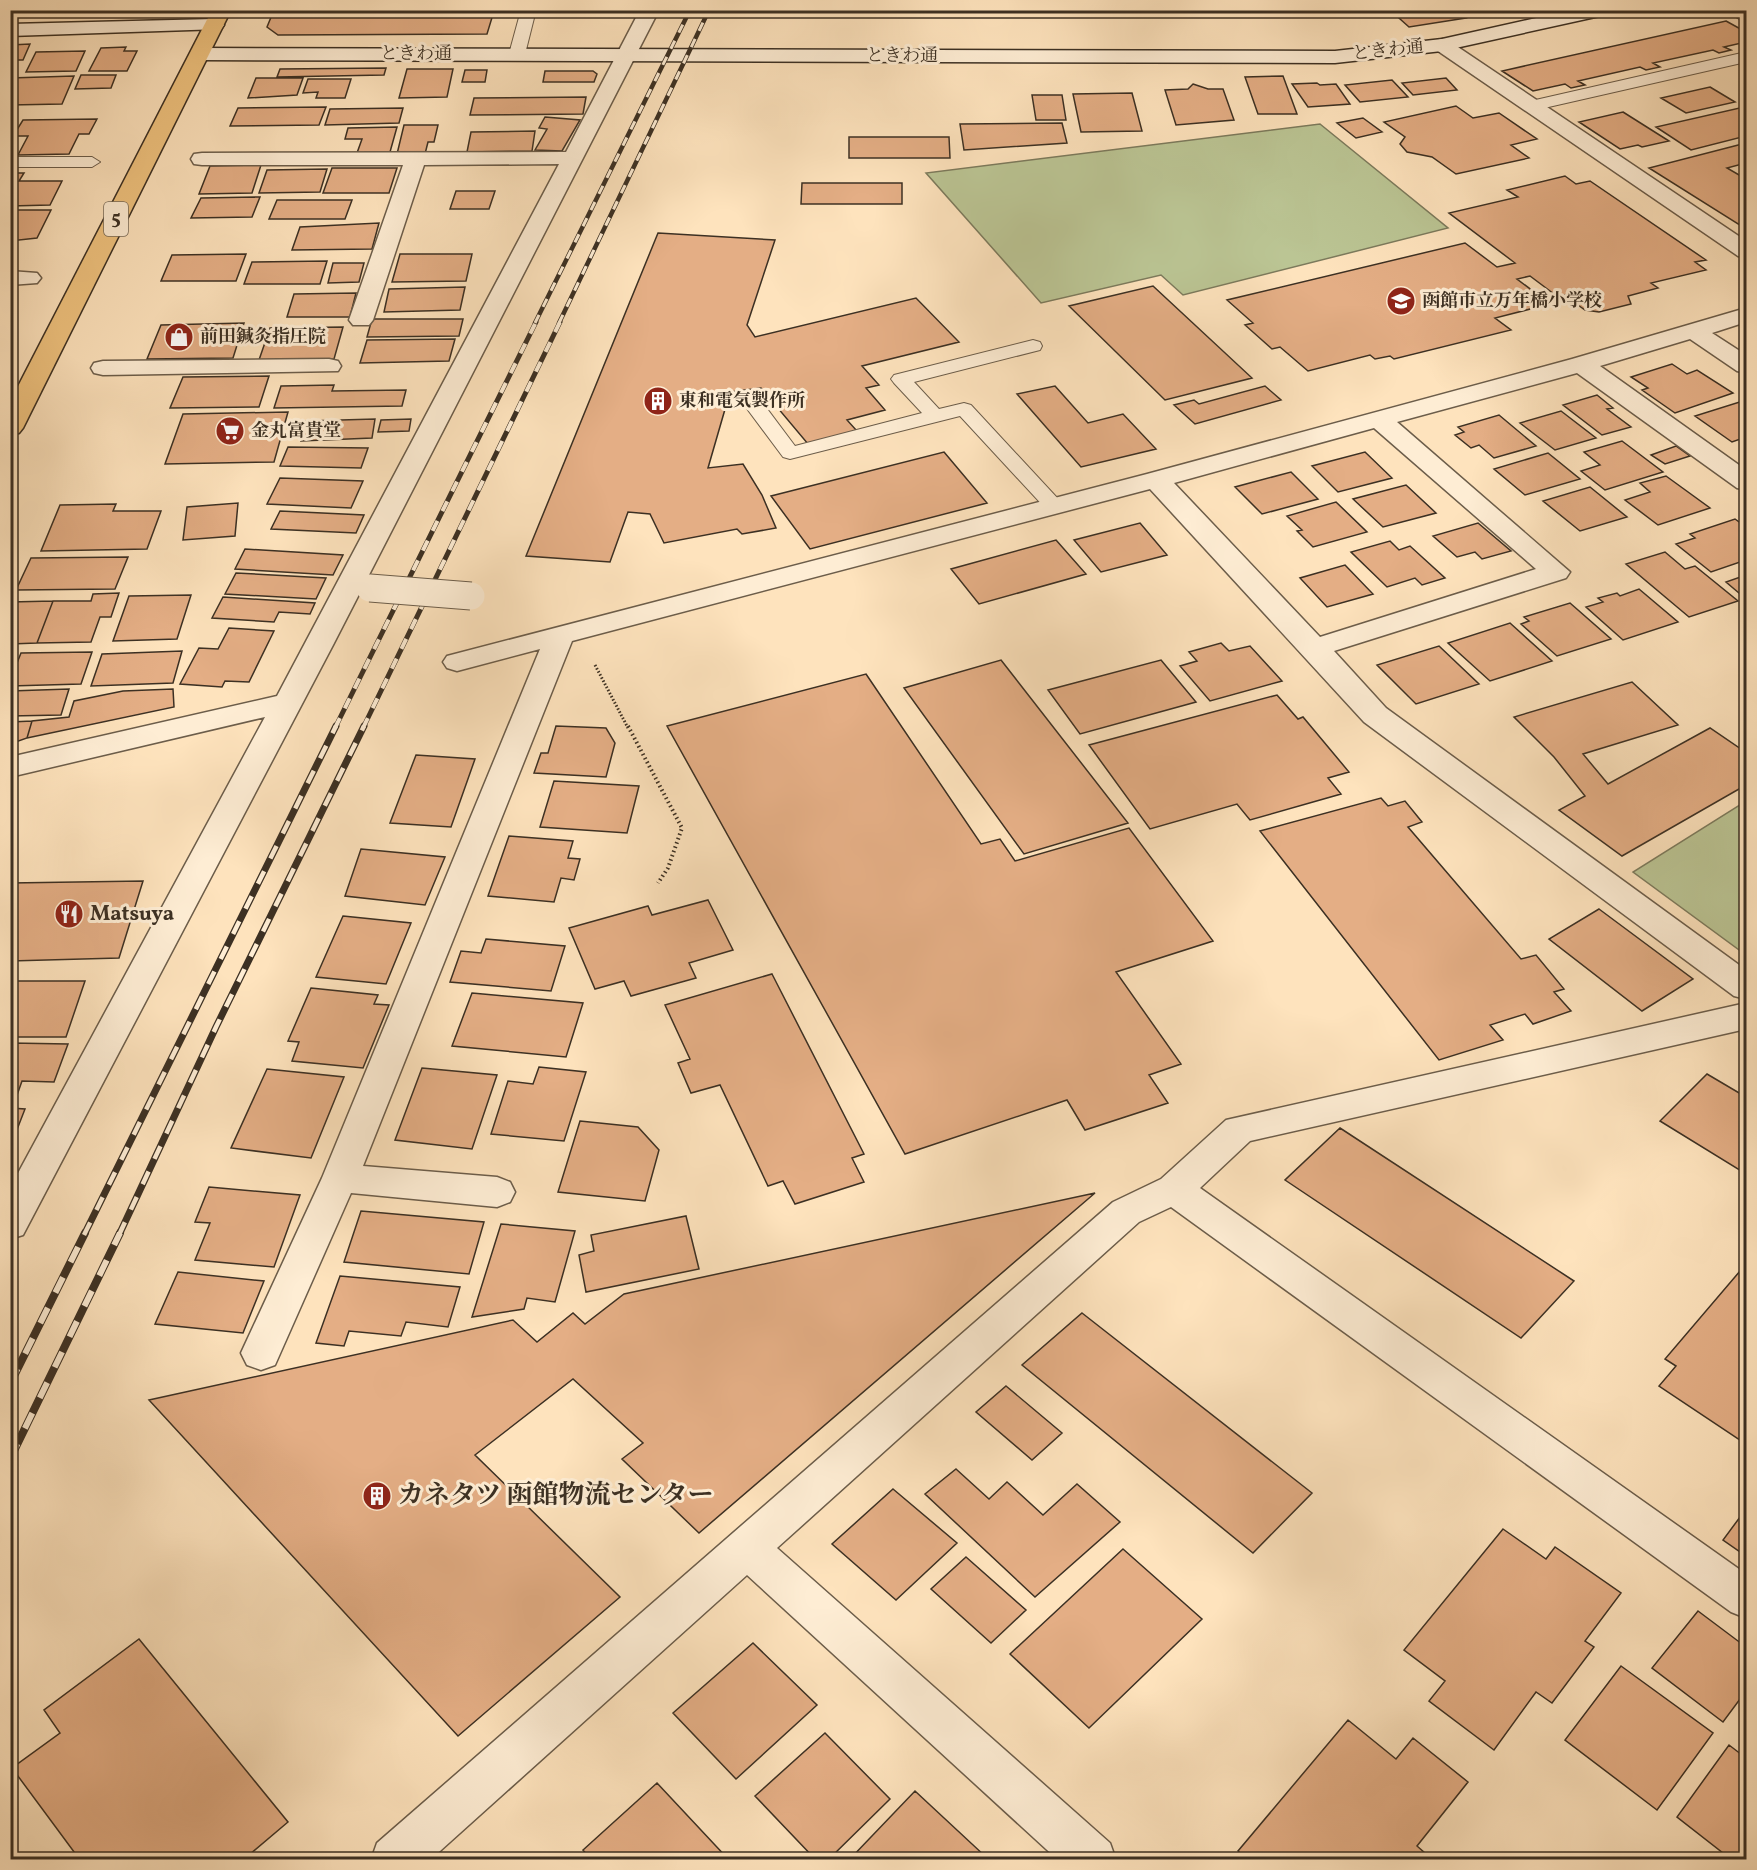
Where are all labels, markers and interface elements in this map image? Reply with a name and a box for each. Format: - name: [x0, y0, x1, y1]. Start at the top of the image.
- street label: ときわ通: [1351, 35, 1425, 67]
- street label: ときわ通: [380, 42, 452, 67]
- street label: ときわ通: [866, 44, 938, 69]
- road number: 5: [104, 202, 128, 236]
- school or university icon: 函館市立万年橋小学校: [1385, 285, 1417, 317]
- place label: 函館市立万年橋小学校: [1422, 289, 1602, 314]
- shop icon: 前田鍼灸指圧院: [163, 321, 195, 353]
- place label: 前田鍼灸指圧院: [200, 325, 326, 350]
- building icon: 東和電気製作所: [642, 385, 674, 417]
- place label: 東和電気製作所: [679, 389, 805, 414]
- supermarket icon: 金丸富貴堂: [214, 415, 246, 447]
- place label: 金丸富貴堂: [251, 419, 341, 444]
- restaurant icon: Matsuya: [53, 898, 85, 930]
- place label: Matsuya: [90, 900, 174, 929]
- place label: カネタツ 函館物流センター: [398, 1478, 713, 1514]
- building icon: カネタツ 函館物流センター: [361, 1480, 393, 1512]

